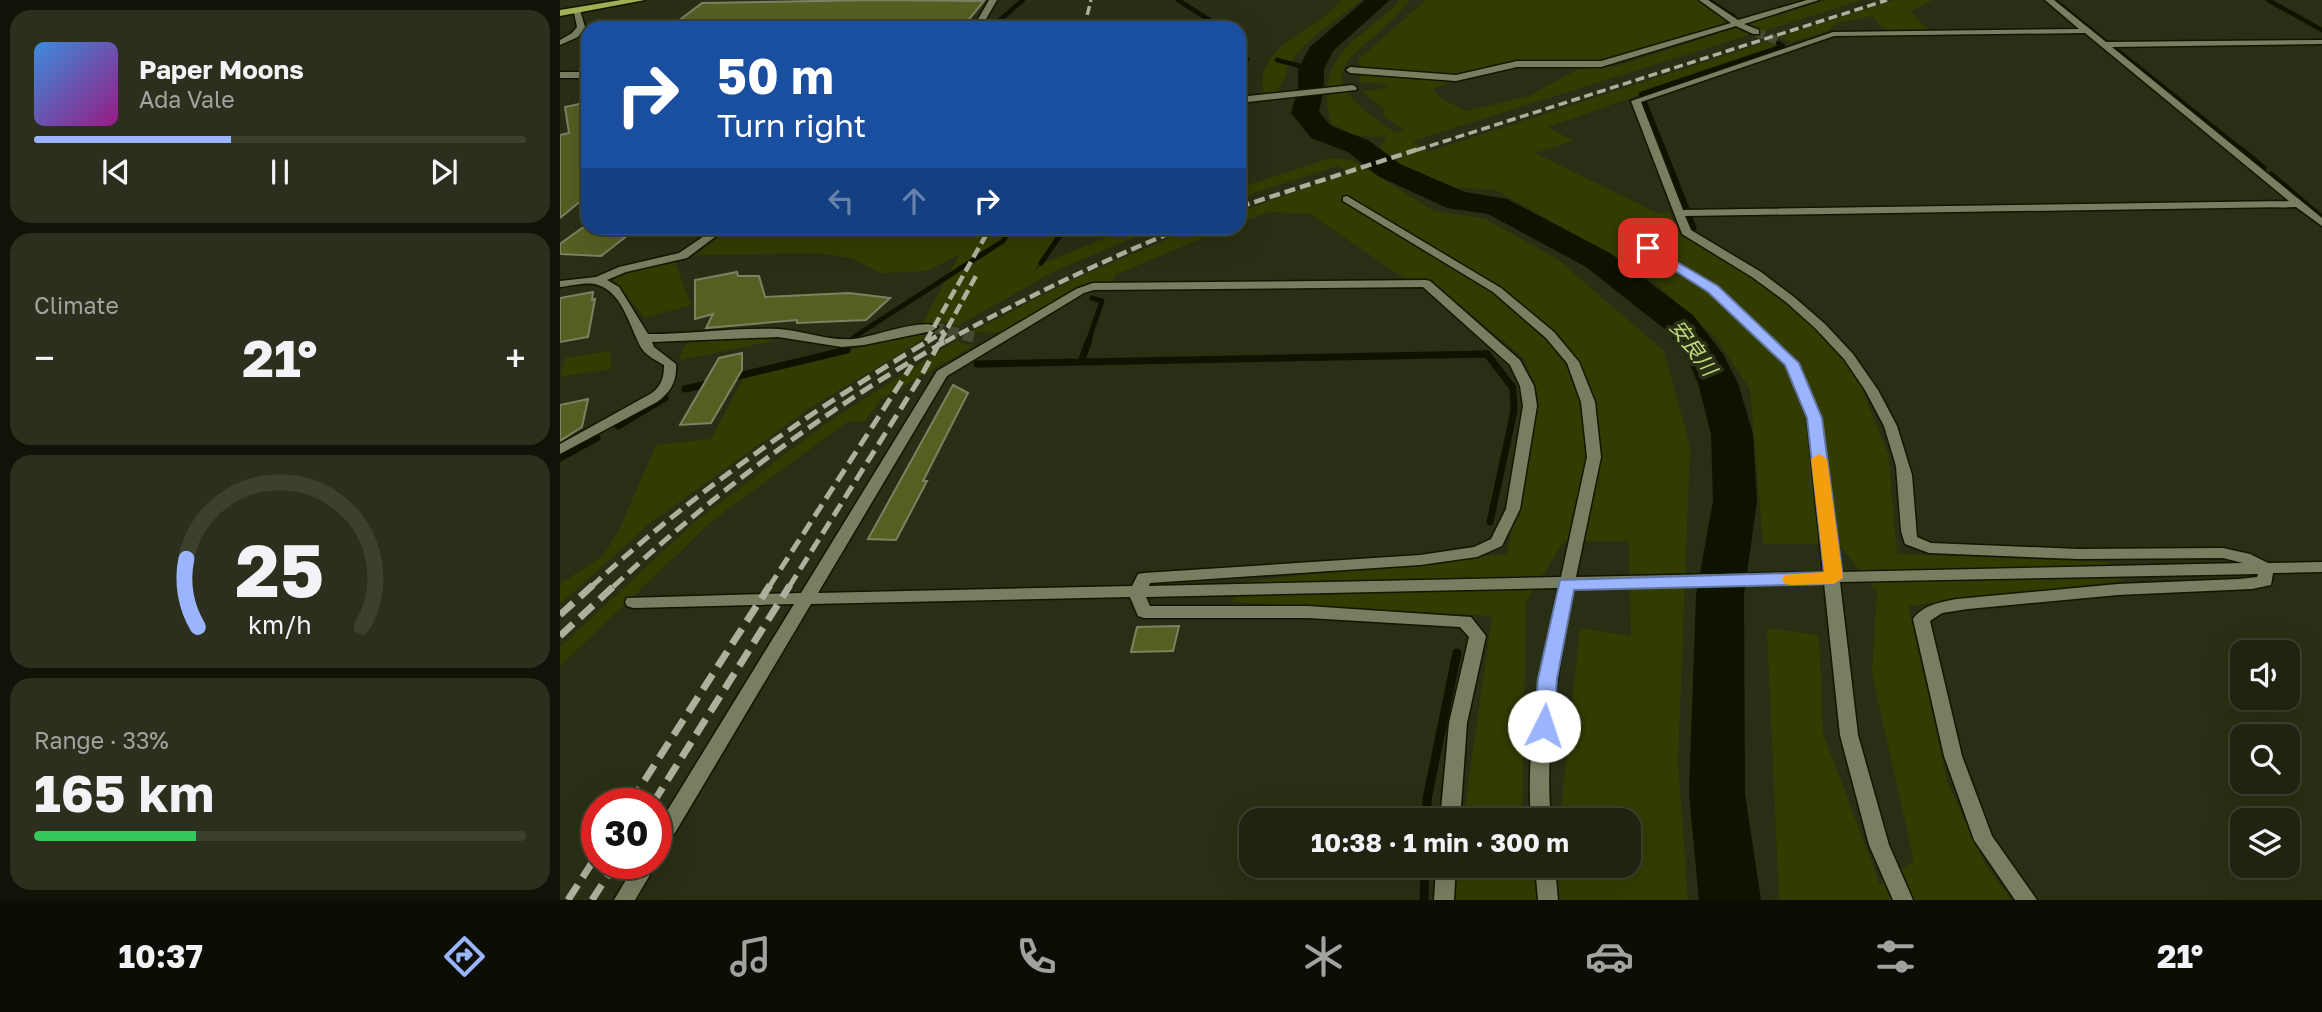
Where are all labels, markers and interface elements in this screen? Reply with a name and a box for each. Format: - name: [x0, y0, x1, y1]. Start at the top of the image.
- text: 50 m: [717, 46, 834, 105]
- icon: right: [602, 49, 693, 140]
- text: Paper Moons: [139, 54, 304, 85]
- text: Ada Vale: [139, 85, 235, 113]
- text: Turn right: [717, 106, 866, 144]
- icon: previous: [97, 153, 135, 191]
- icon: pause: [261, 153, 299, 191]
- icon: next: [425, 153, 463, 191]
- icon: left: [822, 182, 860, 220]
- icon: ahead: [895, 182, 933, 220]
- icon: right: [968, 182, 1006, 220]
- pin: [1618, 218, 1678, 278]
- icon: arrive: [1629, 229, 1667, 267]
- text: Climate: [34, 291, 119, 319]
- water label: 安良川: [1665, 314, 1724, 382]
- text: 21°: [242, 326, 318, 388]
- text: −: [34, 335, 55, 380]
- text: +: [505, 335, 526, 380]
- text: 25: [236, 527, 324, 614]
- text: km/h: [248, 609, 312, 640]
- map controls: [2230, 640, 2300, 878]
- button: sound: [2230, 640, 2300, 710]
- position arrow: [1507, 689, 1581, 763]
- button: search: [2230, 724, 2300, 794]
- text: Range · 33%: [34, 726, 169, 754]
- text: 165 km: [34, 761, 214, 823]
- speed limit sign: 30: [581, 788, 672, 879]
- button: layers: [2230, 808, 2300, 878]
- text: 10:38 · 1 min · 300 m: [1311, 827, 1569, 858]
- icon: directions: [440, 932, 489, 981]
- icon: music: [726, 932, 775, 981]
- icon: phone: [1012, 932, 1061, 981]
- icon: climate: [1299, 932, 1348, 981]
- icon: car: [1585, 932, 1634, 981]
- icon: filters: [1871, 932, 1920, 981]
- text: 10:37: [119, 937, 203, 975]
- text: 21°: [2157, 937, 2203, 975]

